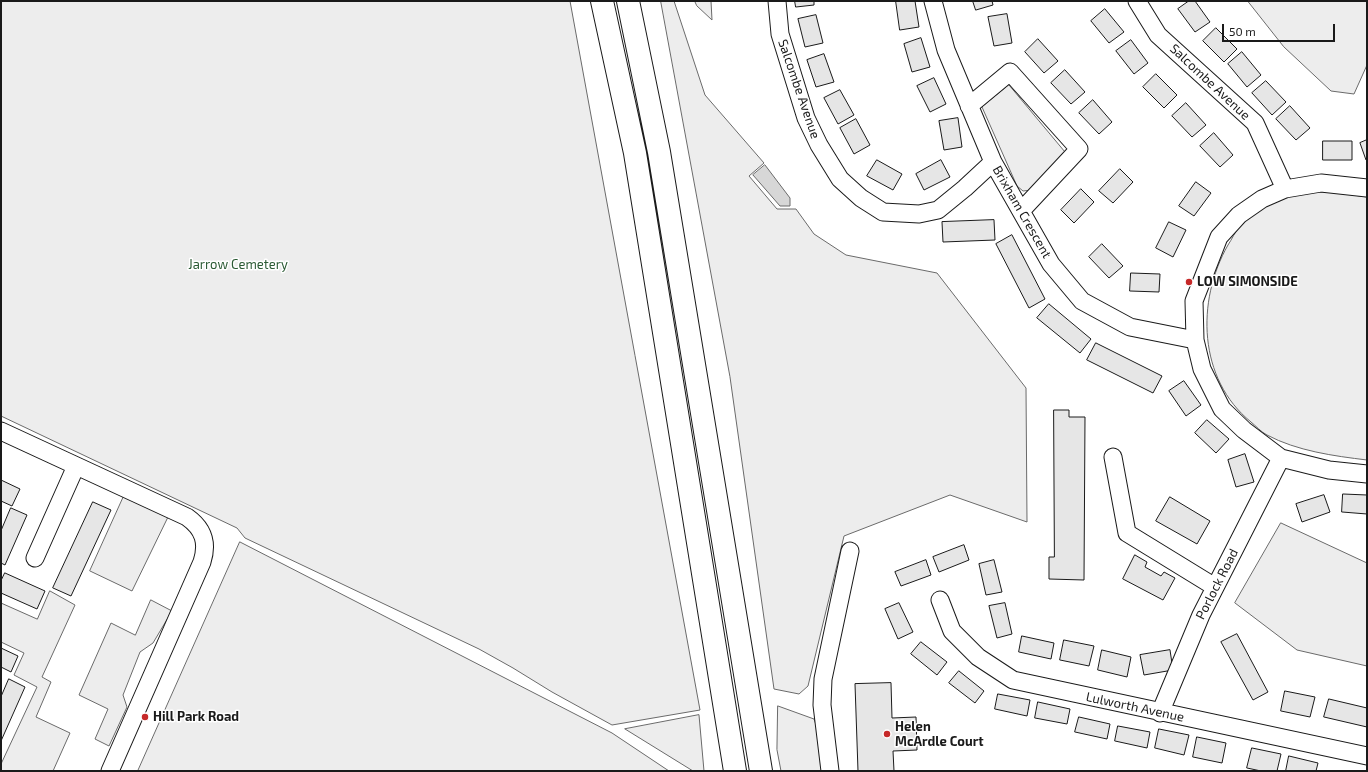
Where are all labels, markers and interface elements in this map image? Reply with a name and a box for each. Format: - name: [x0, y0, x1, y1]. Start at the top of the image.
- scale bar: [1224, 16, 1337, 42]
- text: 50 m: [1229, 24, 1256, 38]
- street label: Salcombe Avenue: [775, 37, 823, 141]
- street label: Salcombe Avenue: [1167, 41, 1253, 123]
- street label: Brixham Crescent: [989, 163, 1055, 261]
- park label: Jarrow Cemetery: [188, 257, 288, 273]
- place label: LOW SIMONSIDE: [1197, 274, 1298, 290]
- marker: LOW SIMONSIDE: [1184, 277, 1194, 287]
- street label: Porlock Road: [1193, 546, 1241, 622]
- street label: Lulworth Avenue: [1084, 689, 1186, 725]
- place label: Hill Park Road: [153, 709, 239, 725]
- marker: Hill Park Road: [140, 712, 150, 722]
- place label: Helen McArdle Court: [895, 719, 984, 750]
- marker: Helen McArdle Court: [882, 729, 892, 739]

